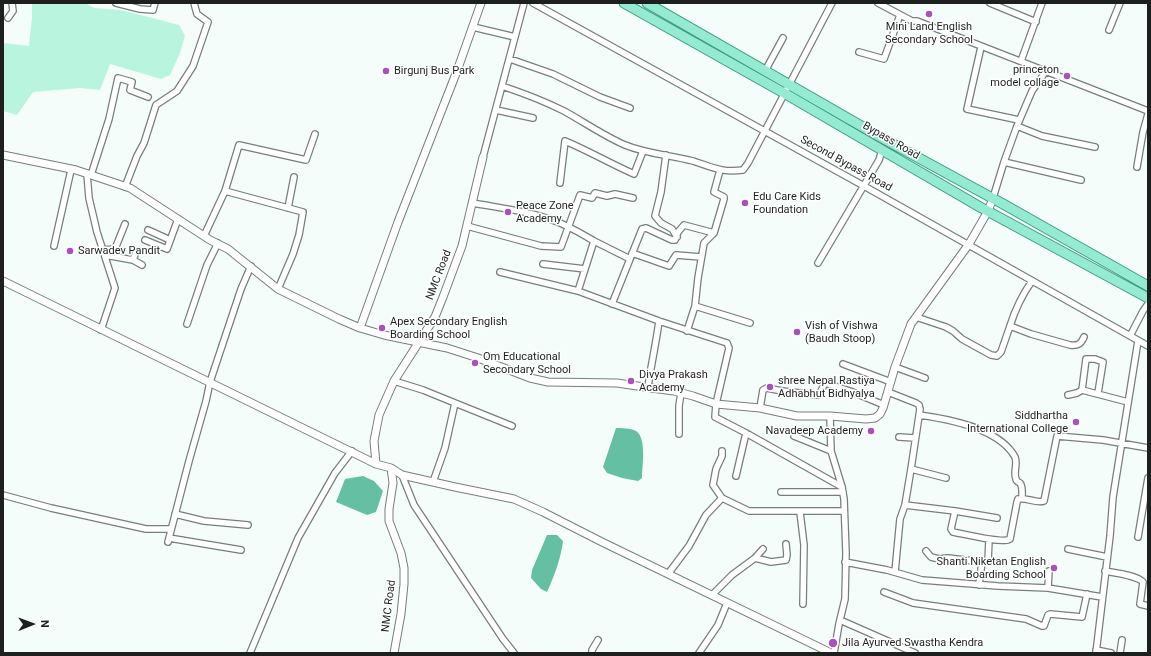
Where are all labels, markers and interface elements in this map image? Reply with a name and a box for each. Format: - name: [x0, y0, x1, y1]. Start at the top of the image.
- marker: Mini Land English Secondary School: [924, 9, 934, 19]
- place label: Mini Land English Secondary School: [885, 20, 973, 46]
- place label: princeton model collage: [990, 63, 1059, 89]
- place label: Birgunj Bus Park: [394, 64, 474, 78]
- marker: Birgunj Bus Park: [381, 66, 391, 76]
- marker: princeton model collage: [1062, 71, 1072, 81]
- street label: Bypass Road: [860, 119, 922, 163]
- street label: Second Bypass Road: [798, 133, 894, 195]
- place label: Edu Care Kids Foundation: [753, 190, 821, 216]
- marker: Edu Care Kids Foundation: [740, 198, 750, 208]
- place label: Peace Zone Academy: [516, 199, 574, 225]
- marker: Peace Zone Academy: [503, 207, 513, 217]
- place label: Sarwadev Pandit: [78, 244, 160, 258]
- marker: Sarwadev Pandit: [65, 246, 75, 256]
- street label: NMC Road: [423, 248, 455, 302]
- place label: Apex Secondary English Boarding School: [390, 315, 507, 341]
- place label: Vish of Vishwa (Baudh Stoop): [805, 319, 878, 345]
- marker: Apex Secondary English Boarding School: [377, 323, 387, 333]
- marker: Vish of Vishwa (Baudh Stoop): [792, 327, 802, 337]
- place label: Om Educational Secondary School: [483, 350, 571, 376]
- marker: Om Educational Secondary School: [470, 358, 480, 368]
- place label: Divya Prakash Academy: [639, 368, 708, 394]
- place label: shree Nepal Rastiya Adhabhut Bidhyalya: [778, 374, 875, 400]
- marker: Divya Prakash Academy: [626, 376, 636, 386]
- marker: shree Nepal Rastiya Adhabhut Bidhyalya: [765, 382, 775, 392]
- place label: Siddhartha International College: [967, 409, 1068, 435]
- marker: Siddhartha International College: [1071, 417, 1081, 427]
- place label: Navadeep Academy: [765, 424, 863, 438]
- marker: Navadeep Academy: [866, 426, 876, 436]
- place label: Shanti Niketan English Boarding School: [937, 555, 1046, 581]
- marker: Shanti Niketan English Boarding School: [1049, 563, 1059, 573]
- street label: NMC Road: [379, 579, 399, 633]
- north arrow: [12, 604, 52, 644]
- text: N: [38, 620, 51, 628]
- place label: Jila Ayurved Swastha Kendra: [842, 636, 983, 650]
- marker: Jila Ayurved Swastha Kendra: [827, 637, 839, 649]

